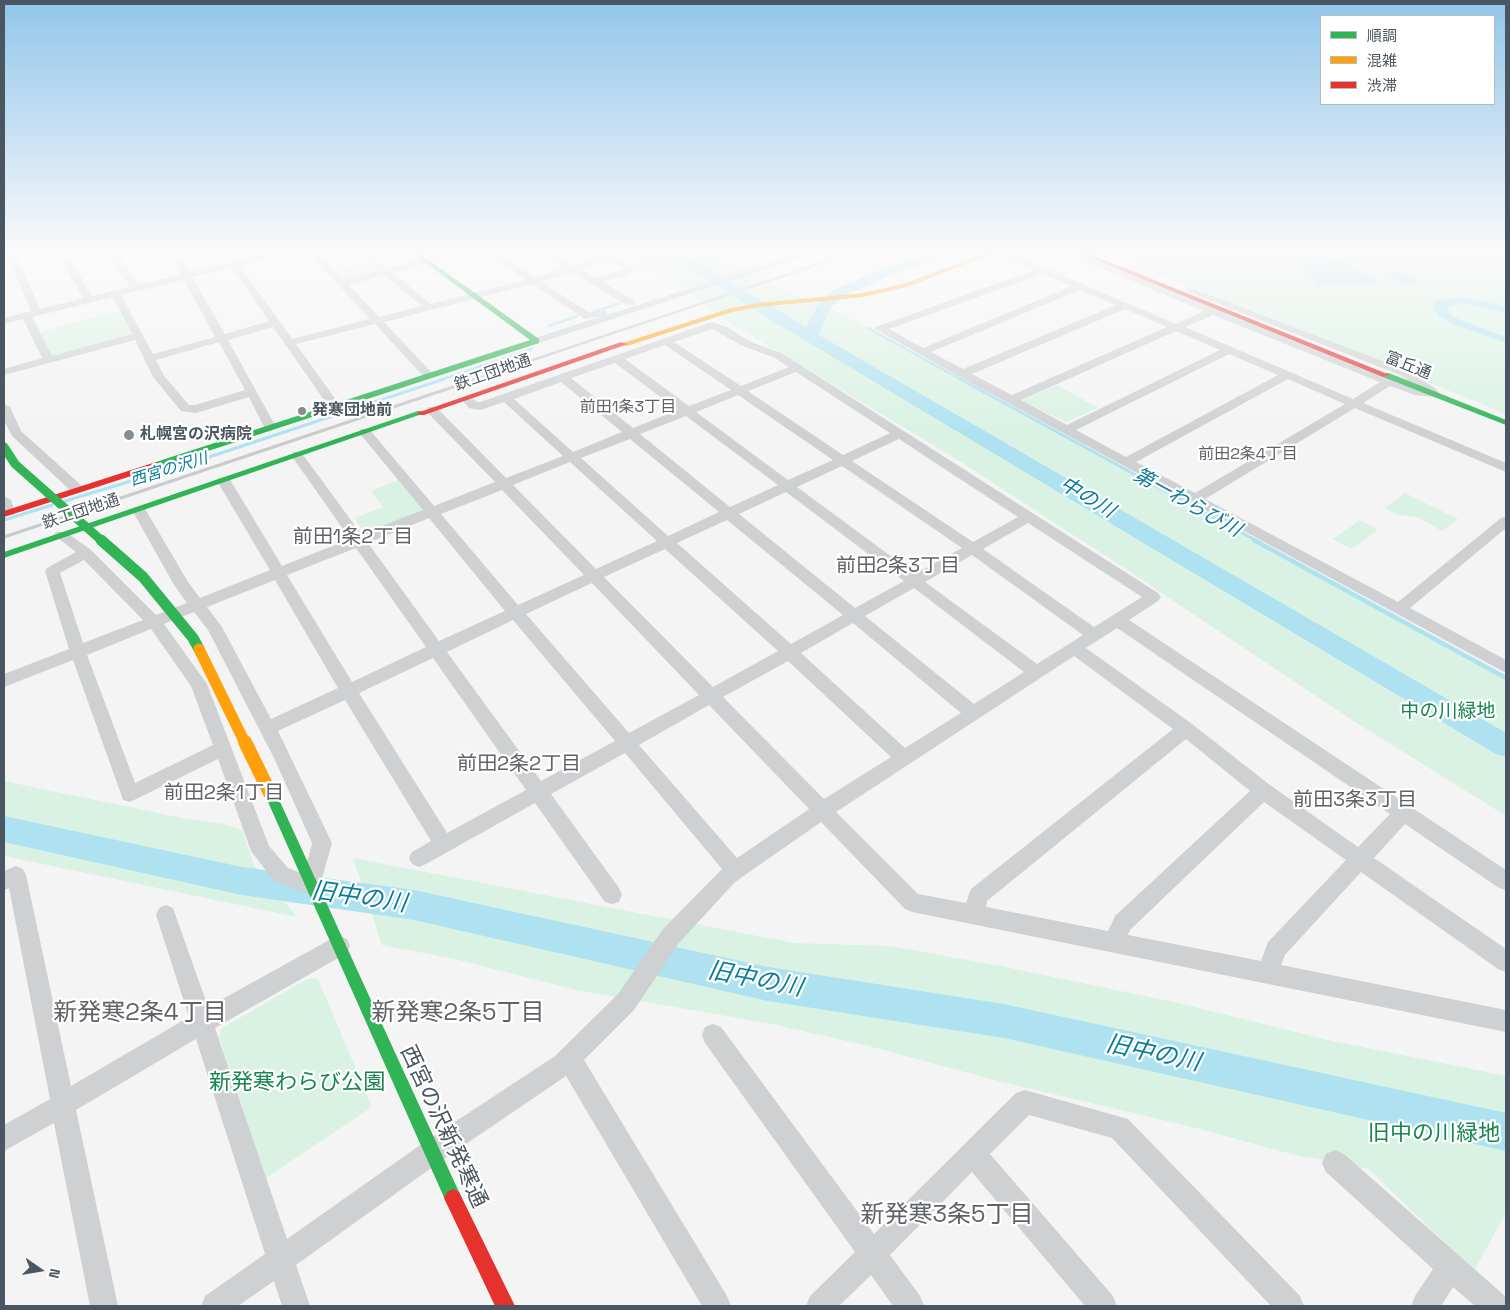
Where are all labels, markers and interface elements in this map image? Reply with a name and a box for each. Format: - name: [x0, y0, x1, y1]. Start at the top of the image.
- legend: [1320, 15, 1495, 105]
- text: 順調: [1367, 26, 1397, 45]
- text: 混雑: [1367, 51, 1397, 70]
- text: 渋滞: [1367, 76, 1397, 95]
- street label: 富丘通: [1382, 348, 1434, 384]
- street label: 鉄工団地通: [452, 351, 534, 395]
- district label: 前田1条3丁目: [580, 398, 676, 418]
- place label: 発寒団地前: [312, 401, 392, 421]
- marker: 発寒団地前: [296, 405, 308, 417]
- place label: 札幌宮の沢病院: [140, 425, 252, 445]
- marker: 札幌宮の沢病院: [122, 428, 136, 442]
- district label: 前田2条4丁目: [1198, 445, 1298, 465]
- water label: 西宮の沢川: [128, 449, 210, 491]
- water label: 第一わらび川: [1129, 463, 1245, 543]
- water label: 中の川: [1055, 472, 1119, 524]
- street label: 鉄工団地通: [40, 491, 122, 533]
- district label: 前田1条2丁目: [293, 526, 413, 550]
- district label: 前田2条3丁目: [836, 555, 960, 579]
- park label: 中の川緑地: [1401, 701, 1495, 723]
- district label: 前田2条2丁目: [457, 753, 581, 777]
- district label: 前田2条1丁目: [164, 782, 284, 806]
- district label: 前田3条3丁目: [1293, 789, 1417, 813]
- water label: 旧中の川: [309, 877, 409, 919]
- water label: 旧中の川: [705, 957, 805, 1003]
- district label: 新発寒2条4丁目: [53, 999, 227, 1027]
- district label: 新発寒2条5丁目: [372, 999, 544, 1027]
- water label: 旧中の川: [1103, 1030, 1203, 1078]
- street label: 西宮の沢新発寒通: [394, 1042, 492, 1212]
- park label: 新発寒わらび公園: [209, 1070, 385, 1096]
- park label: 旧中の川緑地: [1368, 1121, 1500, 1147]
- district label: 新発寒3条5丁目: [861, 1201, 1033, 1229]
- north arrow: [15, 1245, 65, 1295]
- text: N: [45, 1267, 64, 1280]

